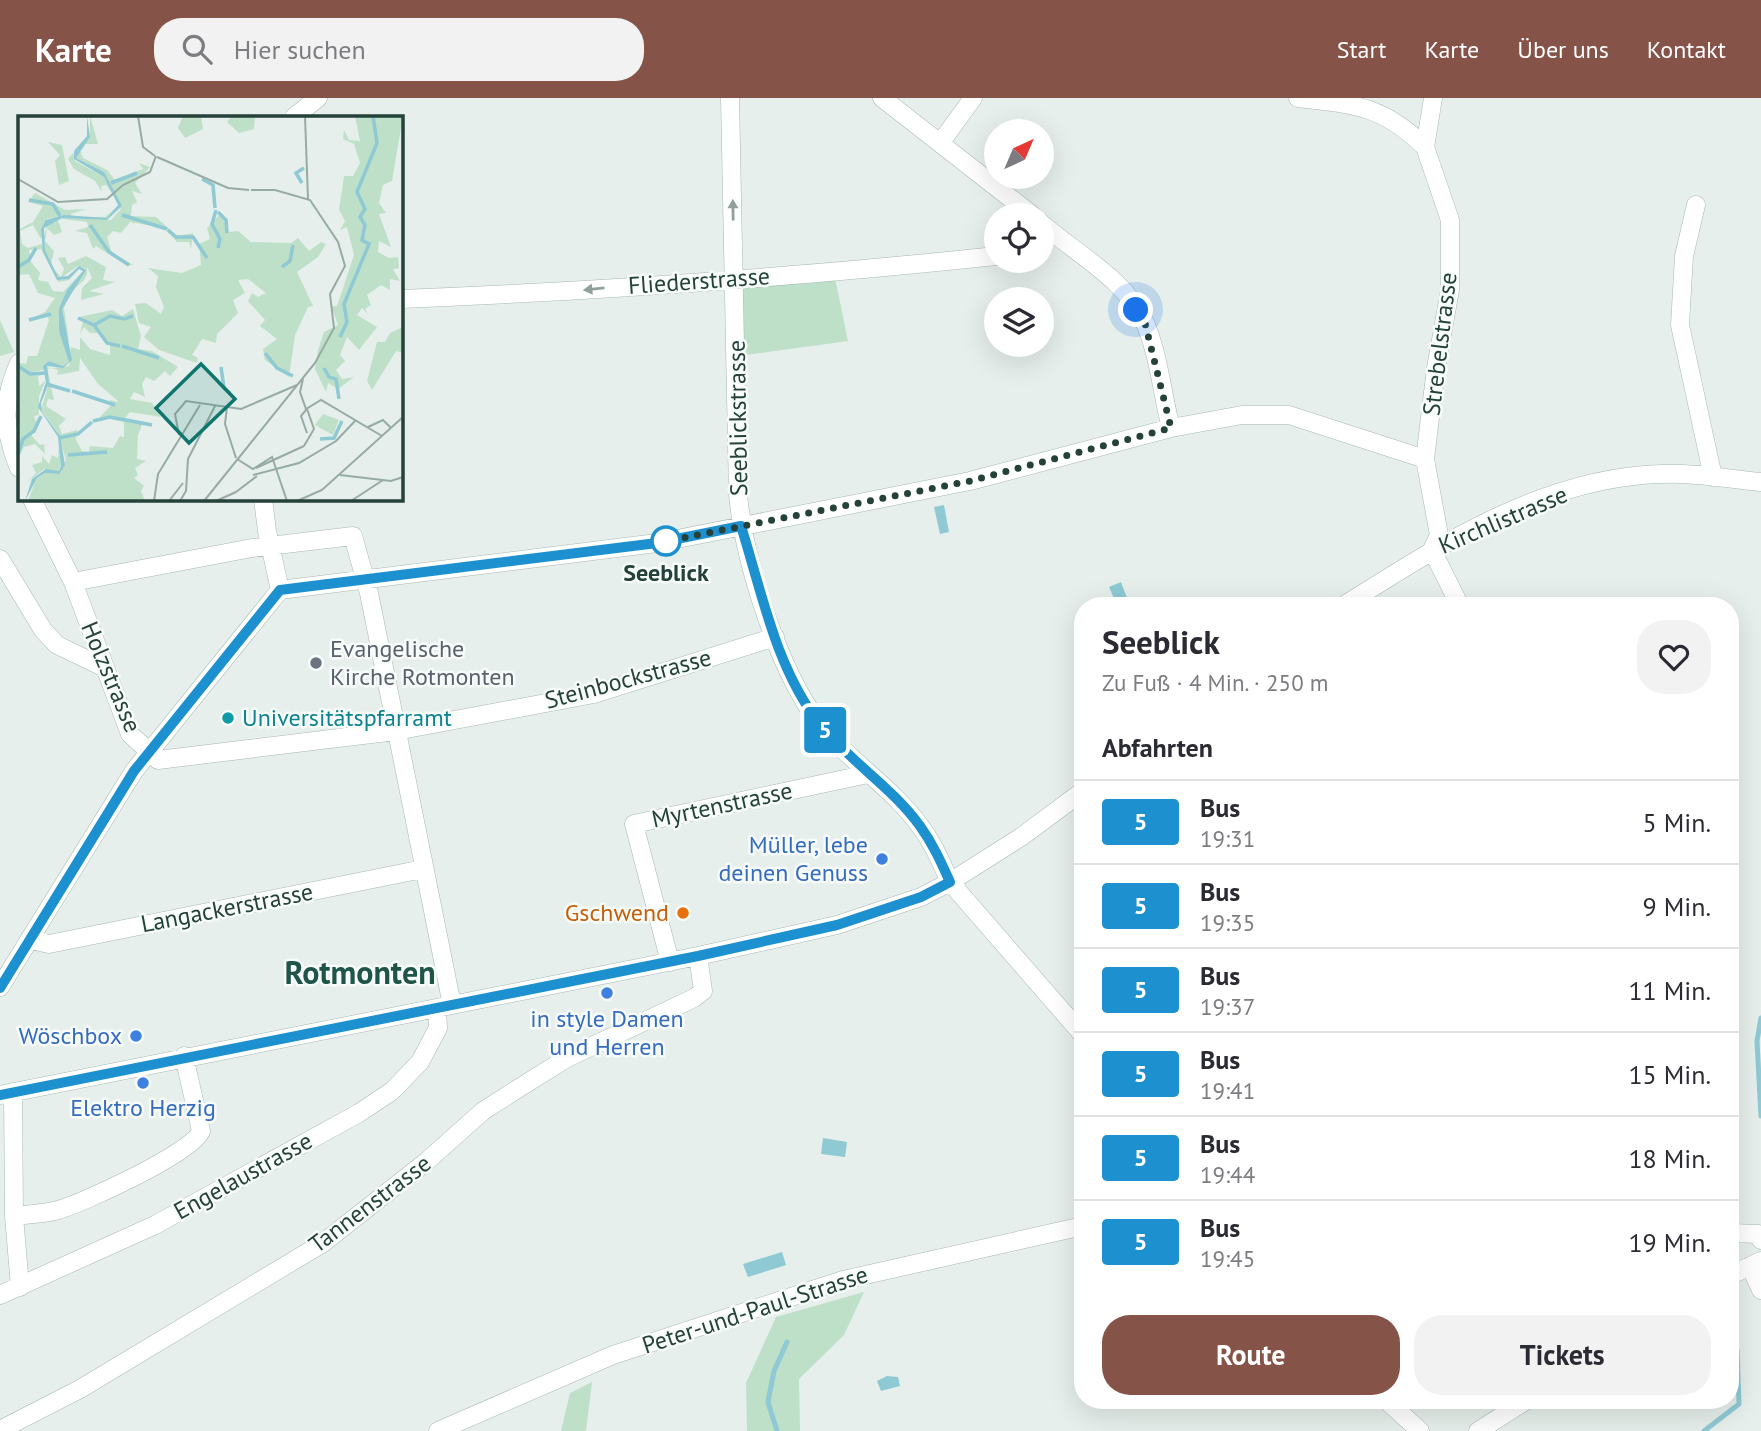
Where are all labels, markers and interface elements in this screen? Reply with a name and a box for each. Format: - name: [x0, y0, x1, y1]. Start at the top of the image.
- search box: [154, 18, 644, 81]
- text: Karte: [35, 28, 112, 71]
- icon: search: [178, 30, 216, 68]
- text: Hier suchen: [234, 33, 366, 66]
- text: Start: [1337, 34, 1386, 65]
- text: Karte: [1424, 34, 1479, 65]
- text: Über uns: [1517, 34, 1609, 65]
- text: Kontakt: [1647, 34, 1726, 65]
- inset map: [18, 116, 402, 500]
- north arrow: [984, 119, 1054, 189]
- map controls: [984, 119, 1054, 357]
- one-way arrow: [727, 199, 739, 221]
- button: locate: [984, 203, 1054, 273]
- street label: Fliederstrasse: [627, 260, 771, 301]
- street label: Strebelstrasse: [1415, 271, 1464, 417]
- one-way arrow: [583, 284, 605, 295]
- button: layers: [984, 287, 1054, 357]
- your location: [1118, 292, 1153, 327]
- street label: Seeblickstrasse: [721, 340, 754, 496]
- street label: Kirchlistrasse: [1434, 478, 1572, 561]
- marker: Seeblick: [651, 526, 681, 556]
- place label: Seeblick: [623, 557, 709, 588]
- street label: Holzstrasse: [74, 617, 149, 737]
- text: Seeblick: [1102, 620, 1220, 663]
- button: heart: [1637, 620, 1711, 694]
- place label: Evangelische Kirche Rotmonten: [330, 633, 515, 692]
- street label: Steinbockstrasse: [541, 641, 715, 716]
- marker: Evangelische Kirche Rotmonten: [308, 655, 324, 671]
- text: Zu Fuß · 4 Min. · 250 m: [1102, 668, 1328, 697]
- place label: Universitätspfarramt: [242, 702, 452, 733]
- line badge: 5: [802, 707, 848, 753]
- marker: Universitätspfarramt: [220, 710, 236, 726]
- text: 5: [818, 714, 832, 745]
- text: Abfahrten: [1102, 731, 1213, 764]
- street label: Myrtenstrasse: [649, 774, 795, 835]
- text: Bus: [1200, 791, 1240, 824]
- text: 5: [1134, 806, 1147, 837]
- text: 5 Min.: [1643, 806, 1711, 839]
- text: 19:31: [1200, 824, 1255, 853]
- place label: Müller, lebe deinen Genuss: [718, 829, 868, 888]
- marker: Müller, lebe deinen Genuss: [874, 851, 890, 867]
- text: Bus: [1200, 875, 1240, 908]
- street label: Langackerstrasse: [138, 876, 316, 939]
- text: 5: [1134, 890, 1147, 921]
- text: 9 Min.: [1643, 890, 1711, 923]
- place label: Gschwend: [565, 897, 669, 928]
- marker: Gschwend: [675, 905, 691, 921]
- text: 19:35: [1200, 908, 1255, 937]
- district label: Rotmonten: [284, 951, 436, 993]
- text: Bus: [1200, 959, 1240, 992]
- text: 5: [1134, 974, 1147, 1005]
- text: 11 Min.: [1628, 974, 1711, 1007]
- marker: in style Damen und Herren: [599, 985, 615, 1001]
- text: 19:37: [1200, 992, 1255, 1021]
- place label: in style Damen und Herren: [530, 1003, 684, 1062]
- place label: Wöschbox: [19, 1020, 122, 1051]
- marker: Wöschbox: [128, 1028, 144, 1044]
- text: Bus: [1200, 1043, 1240, 1076]
- text: 5: [1134, 1058, 1147, 1089]
- text: 15 Min.: [1628, 1058, 1711, 1091]
- marker: Elektro Herzig: [135, 1075, 151, 1091]
- text: 19:41: [1200, 1076, 1255, 1105]
- place label: Elektro Herzig: [70, 1092, 216, 1123]
- street label: Engelaustrasse: [168, 1125, 317, 1226]
- text: Bus: [1200, 1127, 1240, 1160]
- text: 5: [1134, 1142, 1147, 1173]
- text: 18 Min.: [1628, 1142, 1711, 1175]
- street label: Tannenstrasse: [302, 1148, 437, 1260]
- text: 19:44: [1200, 1160, 1255, 1189]
- text: Bus: [1200, 1211, 1240, 1244]
- text: 5: [1134, 1226, 1147, 1257]
- text: 19 Min.: [1628, 1226, 1711, 1259]
- text: 19:45: [1200, 1244, 1255, 1273]
- street label: Peter-und-Paul-Strasse: [638, 1258, 872, 1361]
- button: Route: [1102, 1315, 1400, 1395]
- button: Tickets: [1414, 1315, 1711, 1395]

